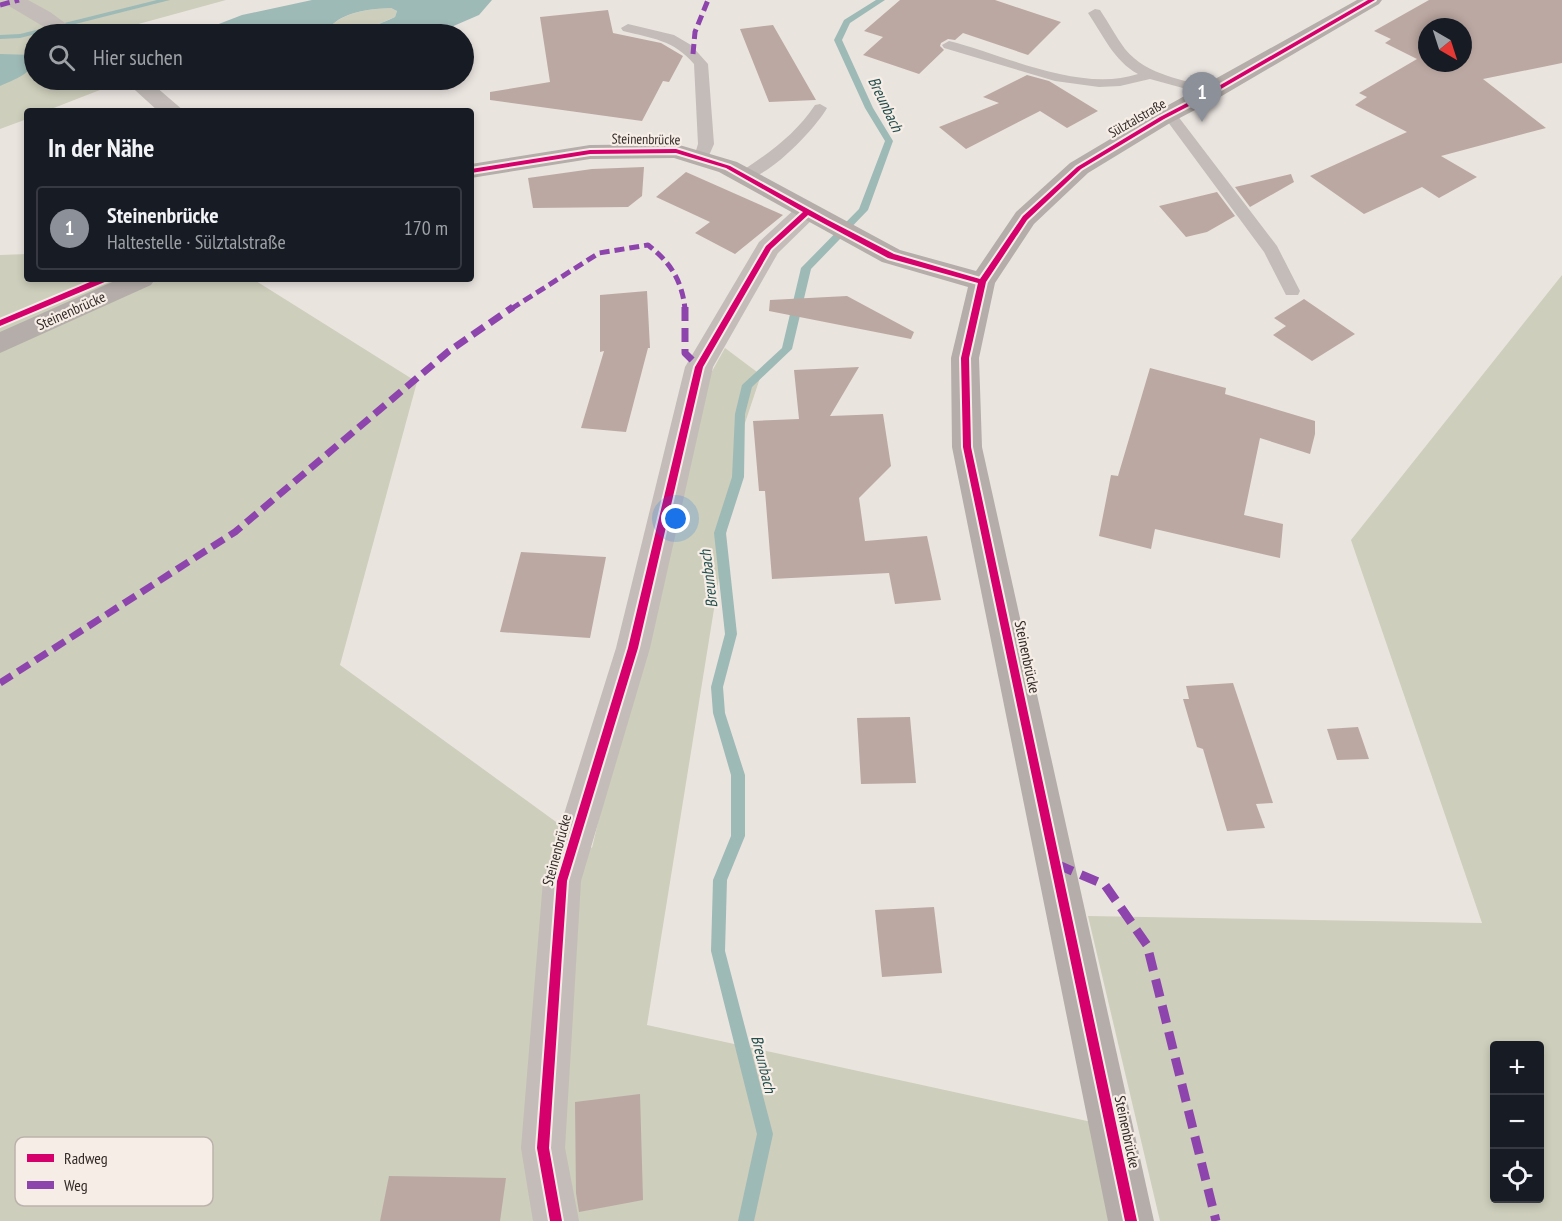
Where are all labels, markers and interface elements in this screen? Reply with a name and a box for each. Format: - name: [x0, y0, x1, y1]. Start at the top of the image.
- north arrow: [1418, 18, 1472, 72]
- search box: [24, 24, 474, 90]
- icon: search: [45, 41, 78, 74]
- text: Hier suchen: [93, 43, 183, 71]
- pin: 1: [1182, 72, 1222, 122]
- water label: Breunbach: [864, 73, 908, 136]
- street label: Sülztalstraße: [1105, 94, 1169, 142]
- street label: Steinenbrücke: [612, 129, 681, 149]
- text: In der Nähe: [48, 131, 154, 164]
- text: Steinenbrücke: [107, 201, 219, 229]
- text: 1: [65, 215, 74, 241]
- text: 170 m: [404, 215, 448, 241]
- text: Haltestelle · Sülztalstraße: [107, 229, 286, 255]
- street label: Steinenbrücke: [33, 287, 108, 334]
- your location: [661, 504, 690, 533]
- water label: Breunbach: [694, 548, 721, 609]
- street label: Steinenbrücke: [1011, 619, 1044, 695]
- street label: Steinenbrücke: [538, 812, 575, 888]
- water label: Breunbach: [747, 1033, 781, 1096]
- map controls: [1490, 1041, 1544, 1203]
- button: +: [1490, 1041, 1544, 1095]
- street label: Steinenbrücke: [1111, 1094, 1144, 1170]
- button: −: [1490, 1095, 1544, 1149]
- legend: [15, 1137, 213, 1206]
- text: Radweg: [64, 1148, 108, 1168]
- button: locate: [1490, 1149, 1544, 1203]
- text: Weg: [64, 1175, 88, 1195]

